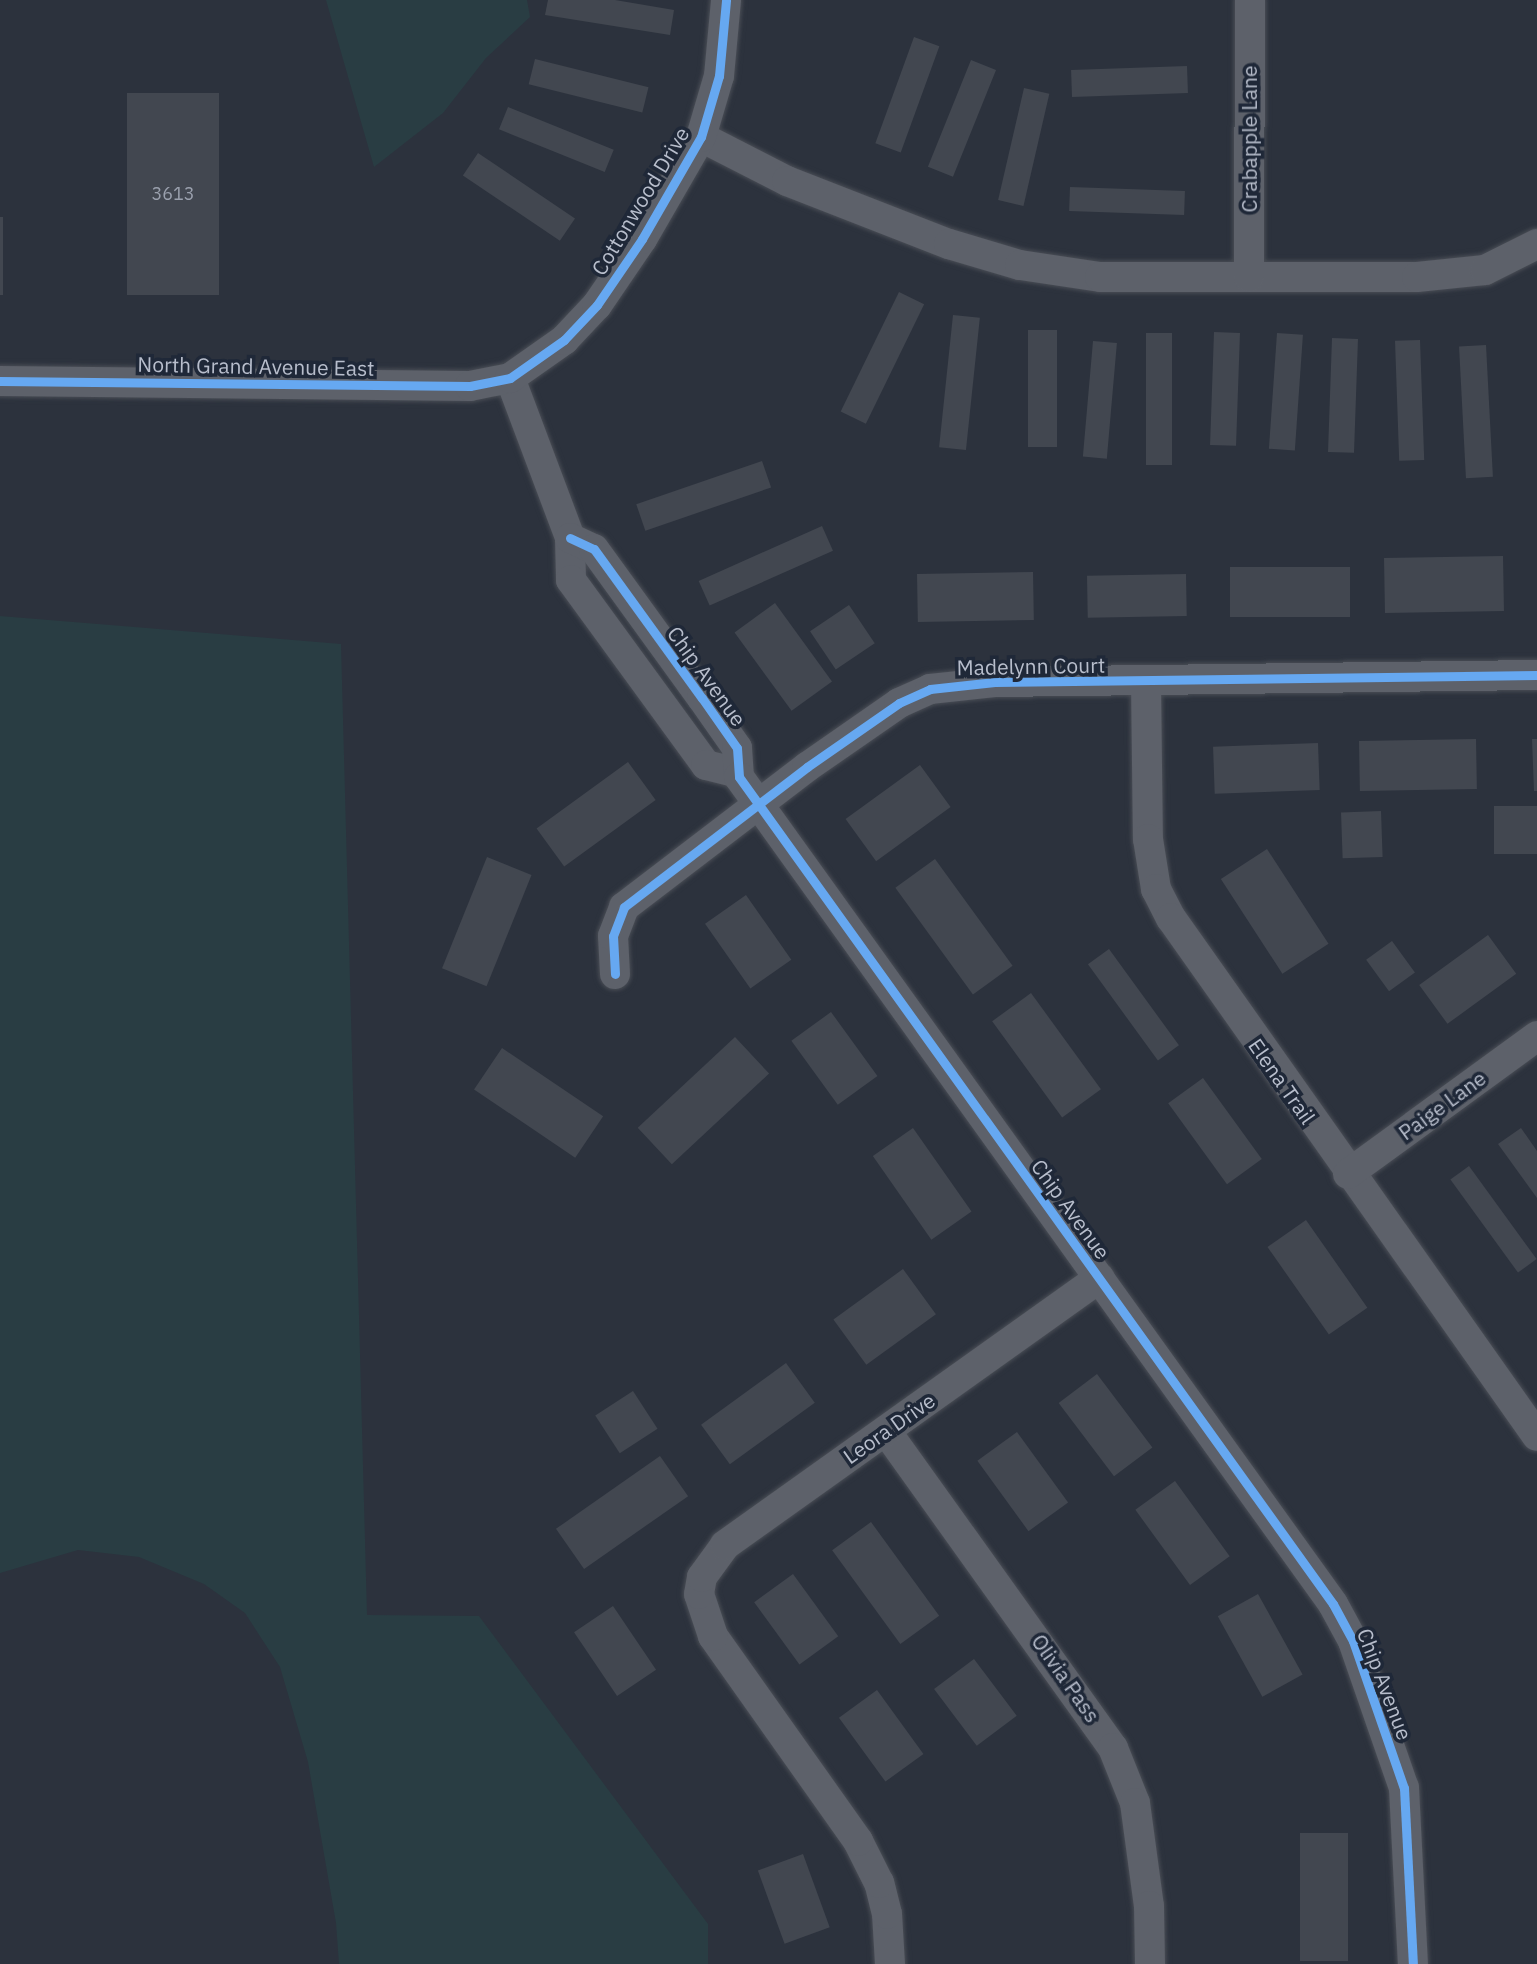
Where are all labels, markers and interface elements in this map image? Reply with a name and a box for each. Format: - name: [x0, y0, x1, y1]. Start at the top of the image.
- street label: Crabapple Lane: [1236, 66, 1262, 212]
- street label: Cottonwood Drive: [586, 122, 694, 280]
- house number: 3613: [151, 183, 195, 205]
- street label: North Grand Avenue East: [137, 351, 375, 381]
- street label: Chip Avenue: [662, 621, 752, 731]
- street label: Madelynn Court: [956, 652, 1106, 680]
- street label: Elena Trail: [1243, 1033, 1321, 1129]
- street label: Paige Lane: [1393, 1065, 1491, 1145]
- street label: Chip Avenue: [1026, 1154, 1116, 1264]
- street label: Leora Drive: [838, 1387, 940, 1469]
- street label: Chip Avenue: [1352, 1625, 1418, 1743]
- street label: Olivia Pass: [1027, 1629, 1105, 1727]

